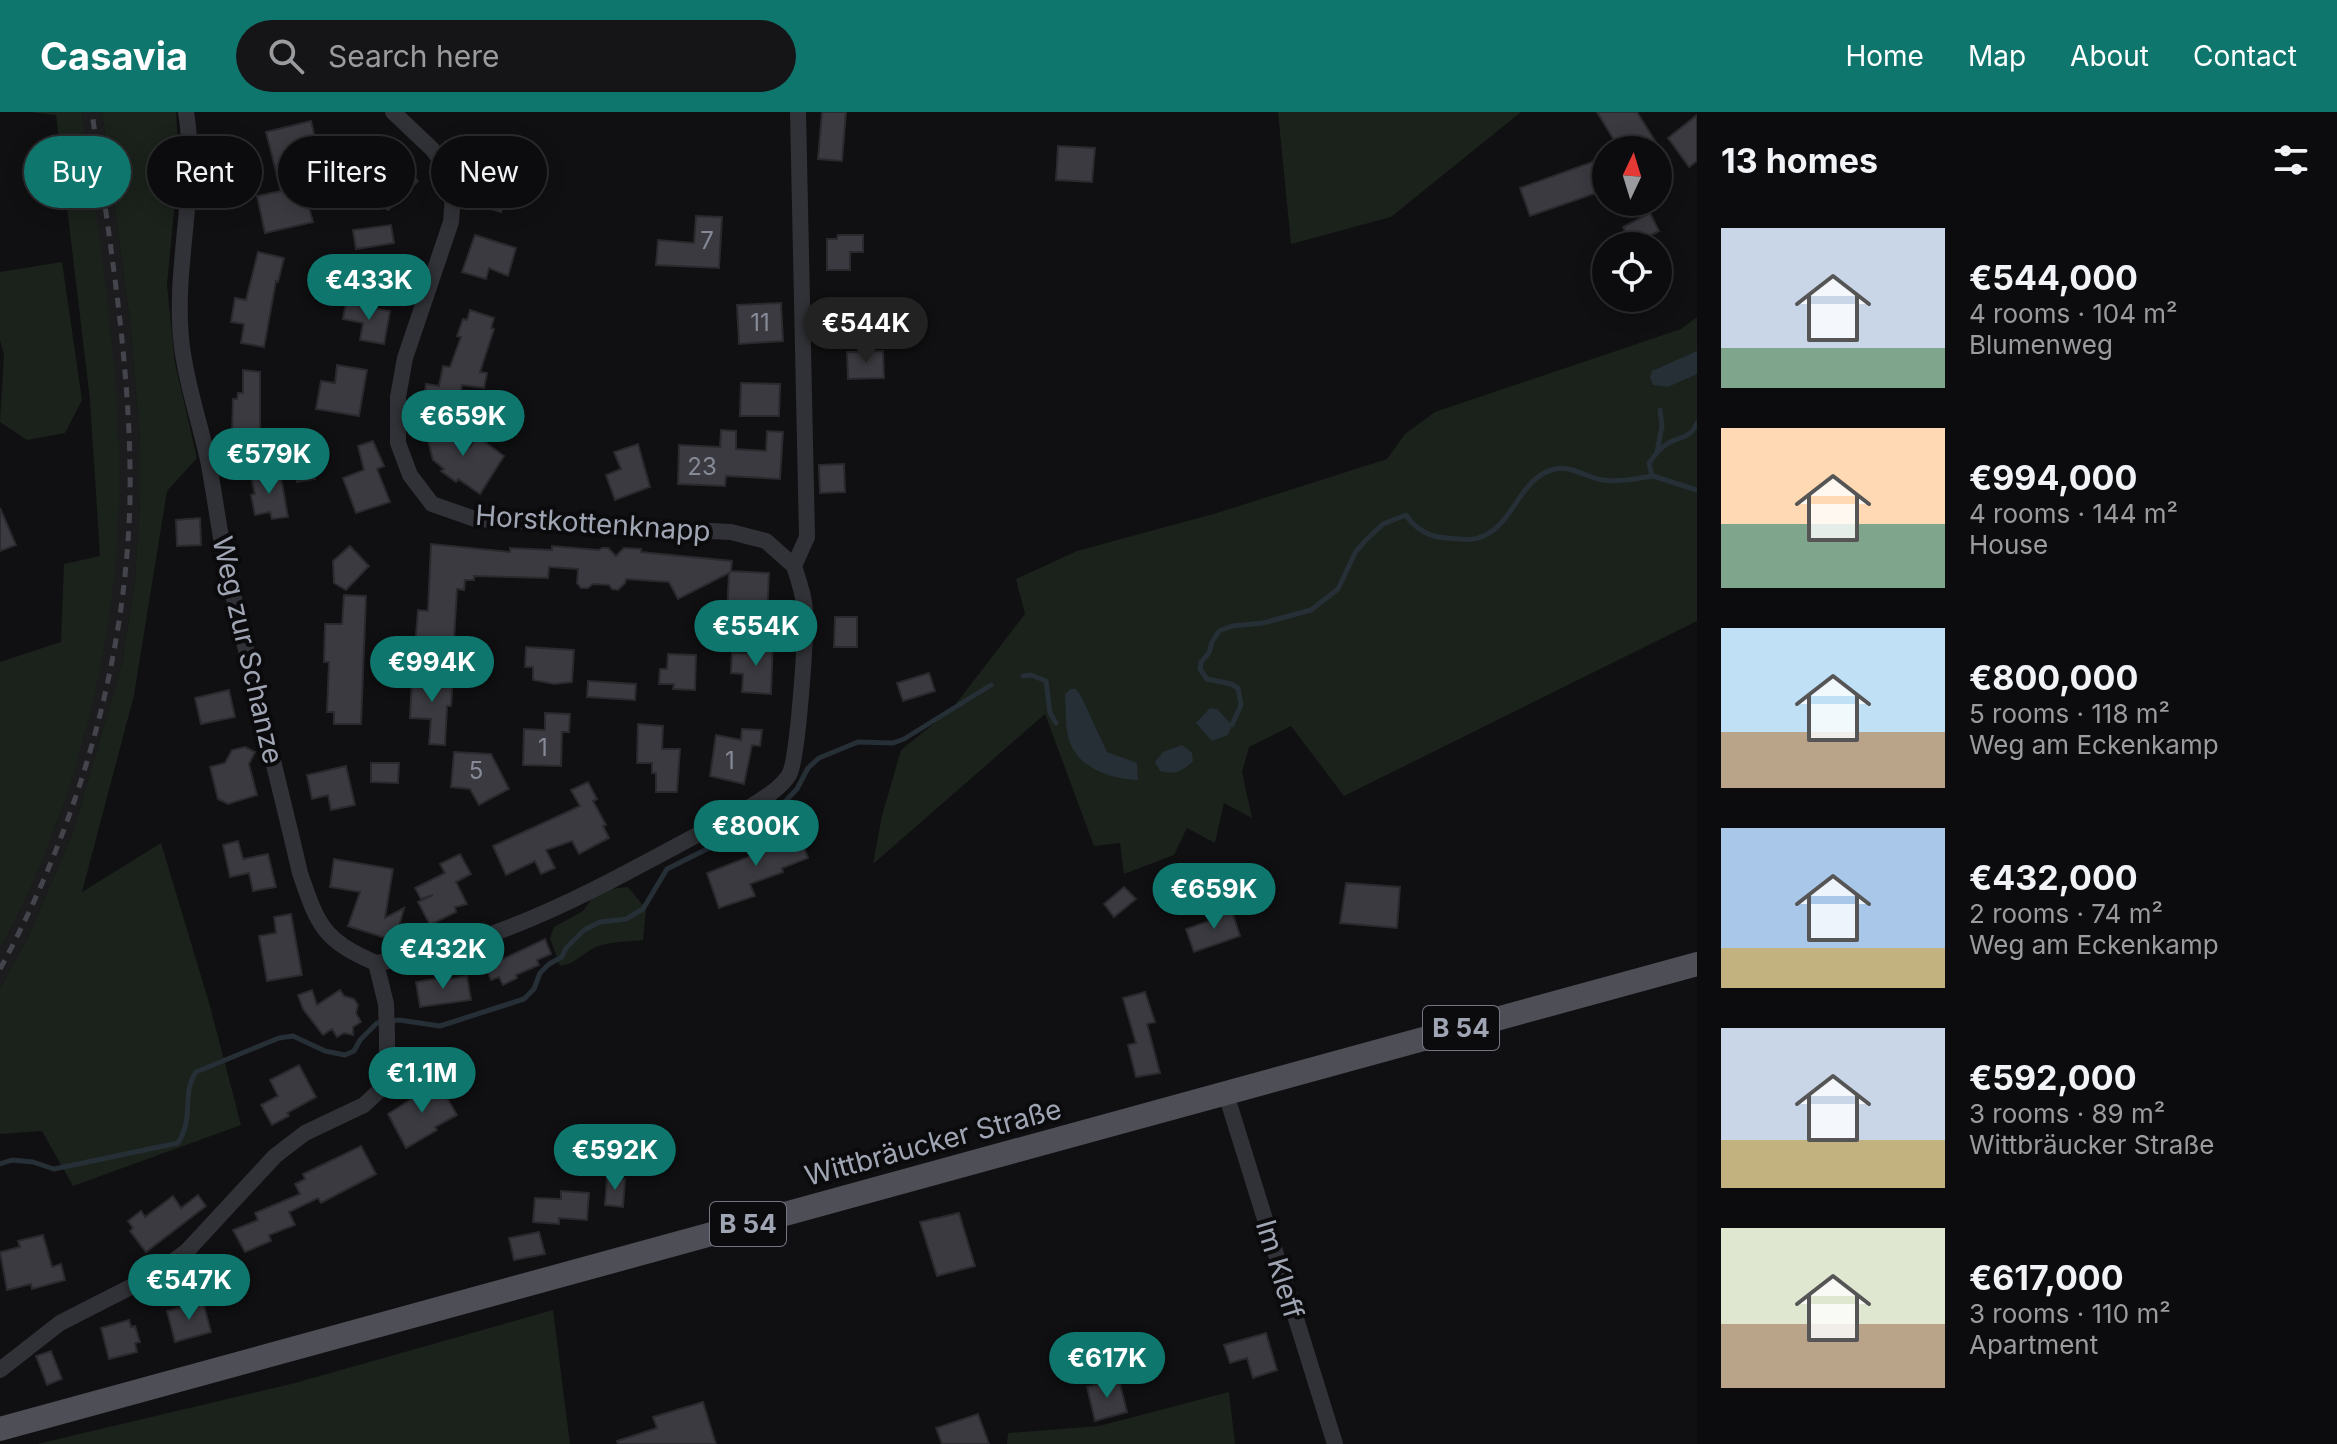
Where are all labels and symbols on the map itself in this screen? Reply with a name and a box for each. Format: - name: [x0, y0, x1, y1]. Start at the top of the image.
- north arrow: [1592, 136, 1672, 216]
- house number: 7: [700, 226, 714, 255]
- pin: €433K: [313, 254, 425, 322]
- pin: €544K: [810, 297, 922, 365]
- house number: 11: [750, 308, 770, 337]
- pin: €659K: [407, 390, 519, 458]
- pin: €579K: [213, 428, 325, 496]
- house number: 23: [687, 452, 717, 481]
- street label: Horstkottenknapp: [474, 498, 712, 548]
- street label: Weg zur Schanze: [205, 533, 291, 767]
- pin: €554K: [700, 600, 812, 668]
- pin: €994K: [376, 636, 488, 704]
- house number: 1: [538, 733, 548, 762]
- house number: 1: [725, 746, 735, 775]
- house number: 5: [469, 756, 483, 785]
- pin: €800K: [700, 800, 812, 868]
- pin: €659K: [1158, 863, 1270, 931]
- pin: €432K: [387, 923, 499, 991]
- road number: B 54: [1423, 1006, 1499, 1050]
- pin: €1.1M: [366, 1047, 478, 1115]
- street label: Wittbräucker Straße: [801, 1091, 1065, 1193]
- pin: €592K: [559, 1124, 671, 1192]
- road number: B 54: [710, 1202, 786, 1246]
- street label: Im Kleff: [1249, 1216, 1311, 1322]
- pin: €547K: [133, 1254, 245, 1322]
- pin: €617K: [1051, 1332, 1163, 1400]

